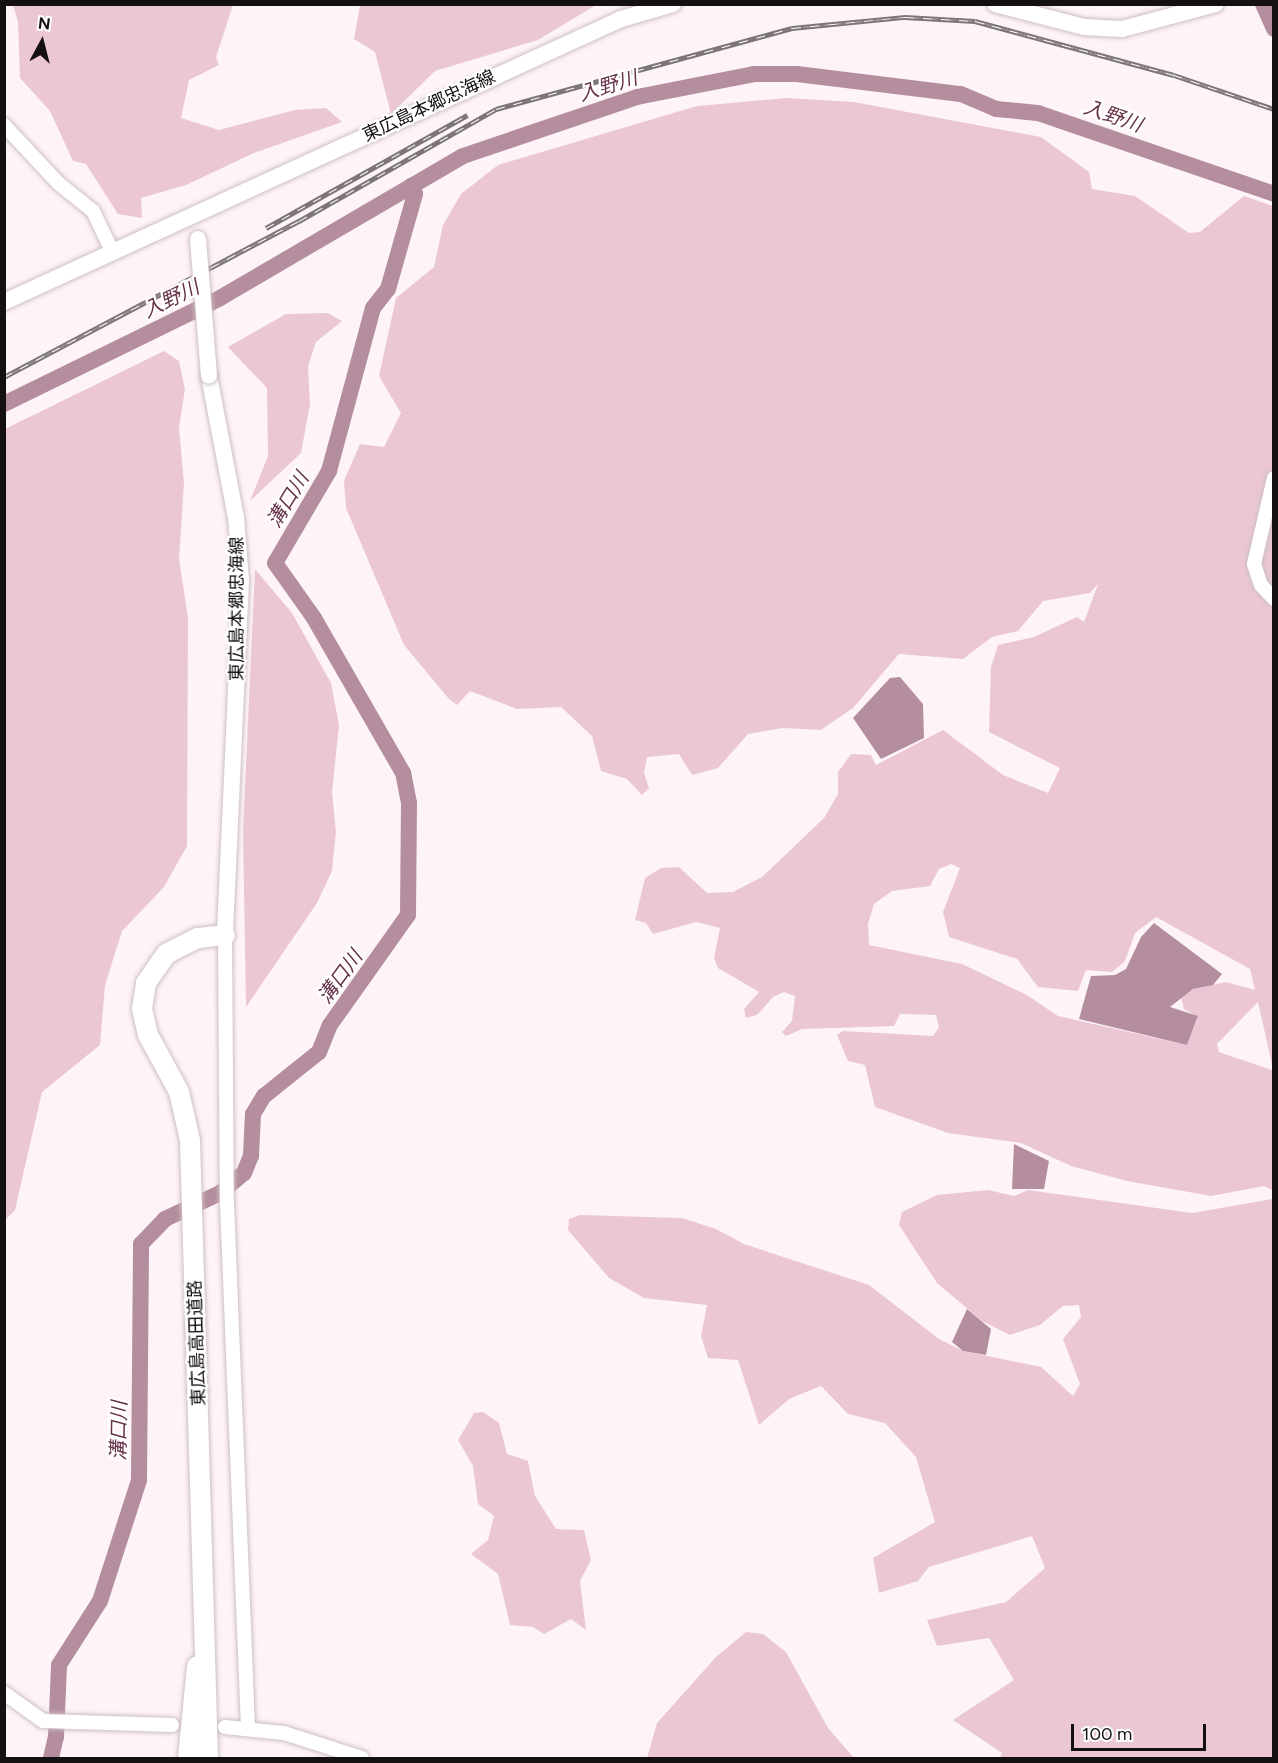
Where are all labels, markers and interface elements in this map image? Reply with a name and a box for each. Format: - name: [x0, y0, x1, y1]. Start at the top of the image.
- north arrow: [12, 12, 72, 72]
- text: N: [37, 13, 52, 34]
- street label: 東広島本郷忠海線: [359, 66, 499, 146]
- water label: 入野川: [576, 66, 640, 106]
- water label: 入野川: [1081, 95, 1145, 137]
- water label: 入野川: [139, 275, 203, 323]
- water label: 溝口川: [262, 468, 314, 532]
- street label: 東広島本郷忠海線: [226, 537, 248, 681]
- water label: 溝口川: [313, 946, 367, 1008]
- street label: 東広島高田道路: [184, 1280, 210, 1406]
- water label: 溝口川: [106, 1401, 132, 1461]
- scale bar: [1074, 1712, 1209, 1750]
- text: 100 m: [1082, 1723, 1132, 1745]

